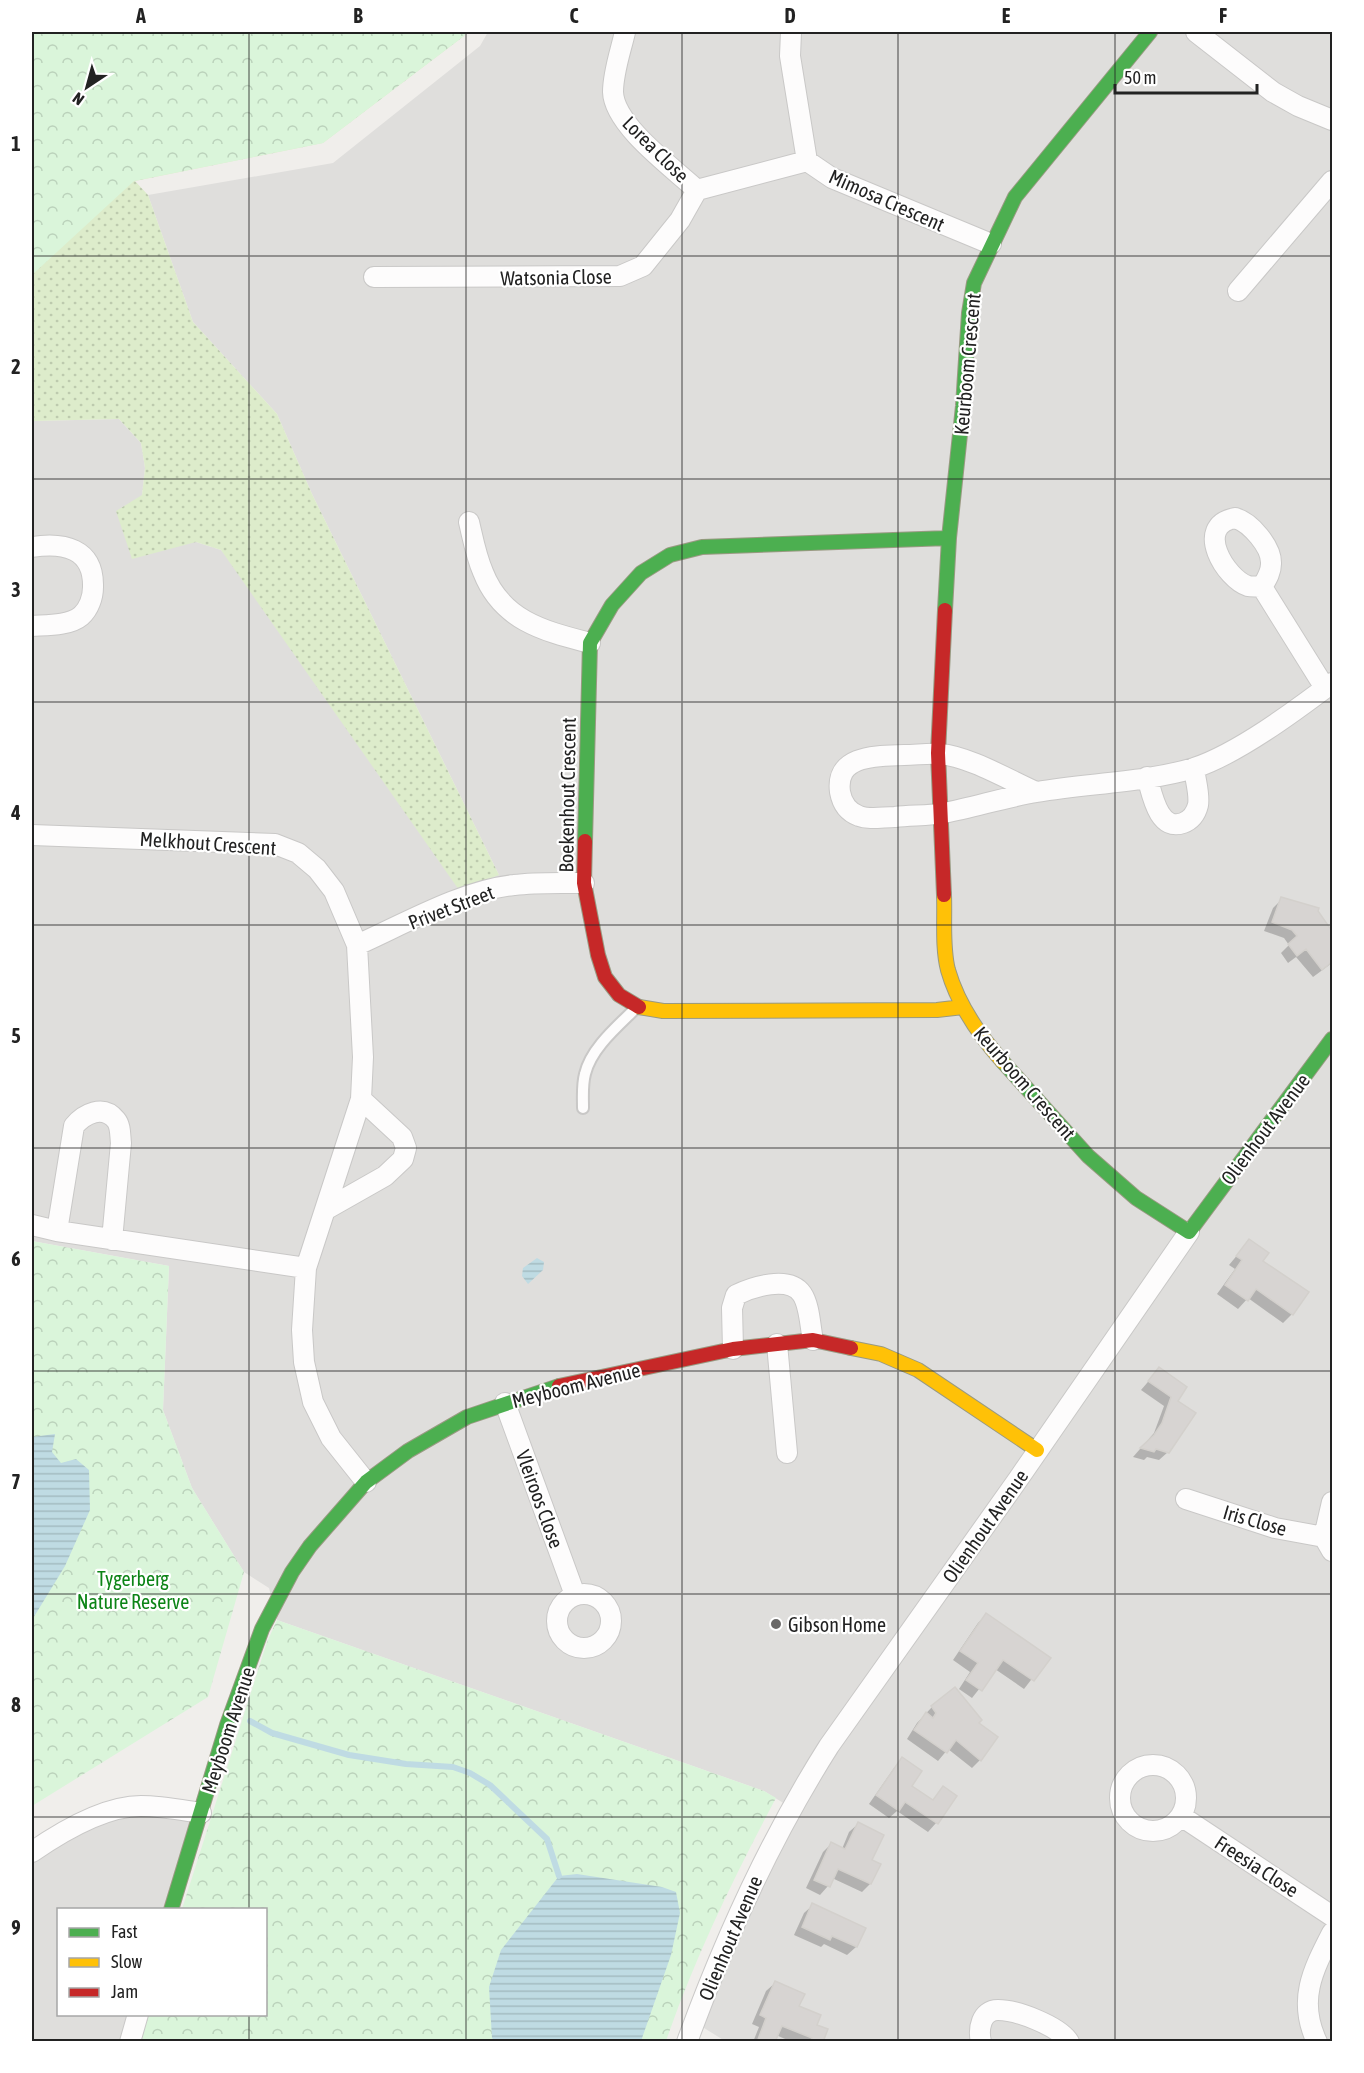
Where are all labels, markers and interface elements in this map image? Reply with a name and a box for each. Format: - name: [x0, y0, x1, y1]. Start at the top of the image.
- text: A: [135, 4, 146, 27]
- text: B: [353, 4, 363, 27]
- text: C: [570, 4, 579, 27]
- text: D: [784, 4, 796, 27]
- text: E: [1002, 4, 1011, 27]
- text: F: [1219, 4, 1227, 27]
- north arrow: [57, 57, 117, 117]
- scale bar: [1115, 57, 1258, 95]
- text: 50 m: [1124, 67, 1156, 88]
- text: N: [69, 89, 87, 109]
- street label: Lorea Close: [618, 111, 694, 187]
- text: 1: [11, 132, 21, 155]
- street label: Mimosa Crescent: [826, 164, 948, 236]
- street label: Watsonia Close: [500, 265, 612, 289]
- street label: Keurboom Crescent: [949, 292, 985, 436]
- text: 2: [11, 355, 21, 378]
- text: 3: [11, 578, 21, 601]
- street label: Boekenhout Crescent: [554, 717, 580, 873]
- text: 4: [10, 801, 21, 824]
- street label: Melkhout Crescent: [139, 827, 277, 859]
- street label: Privet Street: [405, 880, 497, 934]
- street label: Keurboom Crescent: [970, 1022, 1081, 1144]
- text: 5: [11, 1024, 21, 1047]
- street label: Olienhout Avenue: [1216, 1069, 1314, 1189]
- text: 6: [11, 1247, 21, 1270]
- street label: Meyboom Avenue: [510, 1358, 642, 1412]
- street label: Vleiroos Close: [512, 1447, 568, 1551]
- street label: Olienhout Avenue: [937, 1465, 1033, 1587]
- text: 7: [11, 1470, 21, 1493]
- street label: Iris Close: [1221, 1500, 1289, 1540]
- park label: Tygerberg Nature Reserve: [77, 1567, 189, 1613]
- place label: Gibson Home: [788, 1613, 886, 1636]
- marker: Gibson Home: [769, 1617, 783, 1631]
- street label: Meyboom Avenue: [197, 1664, 259, 1796]
- text: 8: [11, 1693, 21, 1716]
- street label: Freesia Close: [1211, 1830, 1303, 1902]
- street label: Olienhout Avenue: [693, 1872, 767, 2004]
- legend: [57, 1908, 267, 2016]
- text: 9: [11, 1916, 21, 1939]
- text: Fast: [111, 1921, 138, 1942]
- text: Slow: [111, 1951, 142, 1972]
- text: Jam: [111, 1981, 138, 2002]

